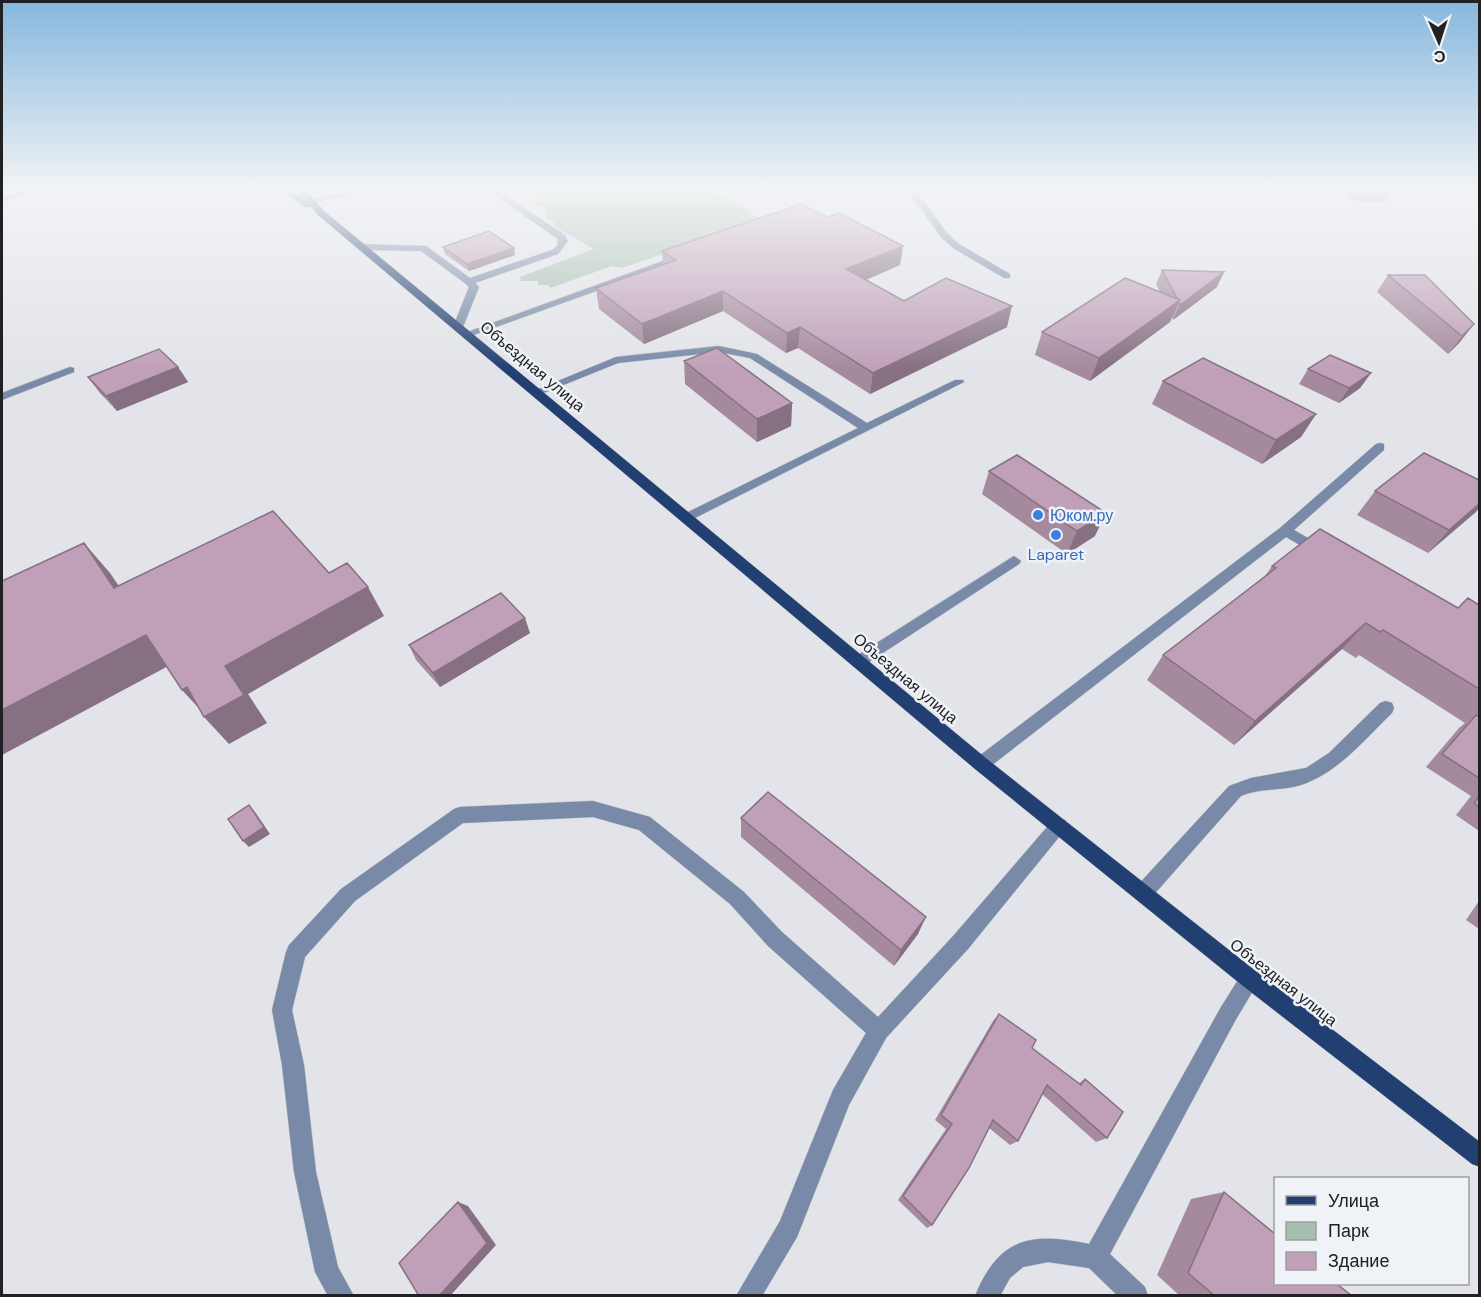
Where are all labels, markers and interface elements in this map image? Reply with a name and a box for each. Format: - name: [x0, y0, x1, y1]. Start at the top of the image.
- north arrow: [1409, 12, 1469, 72]
- text: С: [1433, 46, 1446, 67]
- street label: Объездная улица: [476, 316, 590, 416]
- place label: Юком.ру: [1050, 505, 1113, 526]
- marker: Юком.ру: [1031, 508, 1045, 522]
- marker: Laparet: [1049, 528, 1063, 542]
- place label: Laparet: [1028, 544, 1084, 565]
- street label: Объездная улица: [849, 628, 963, 728]
- street label: Объездная улица: [1226, 934, 1342, 1031]
- legend: [1274, 1177, 1469, 1285]
- text: Улица: [1328, 1189, 1380, 1213]
- text: Парк: [1328, 1219, 1369, 1243]
- text: Здание: [1328, 1249, 1389, 1273]

